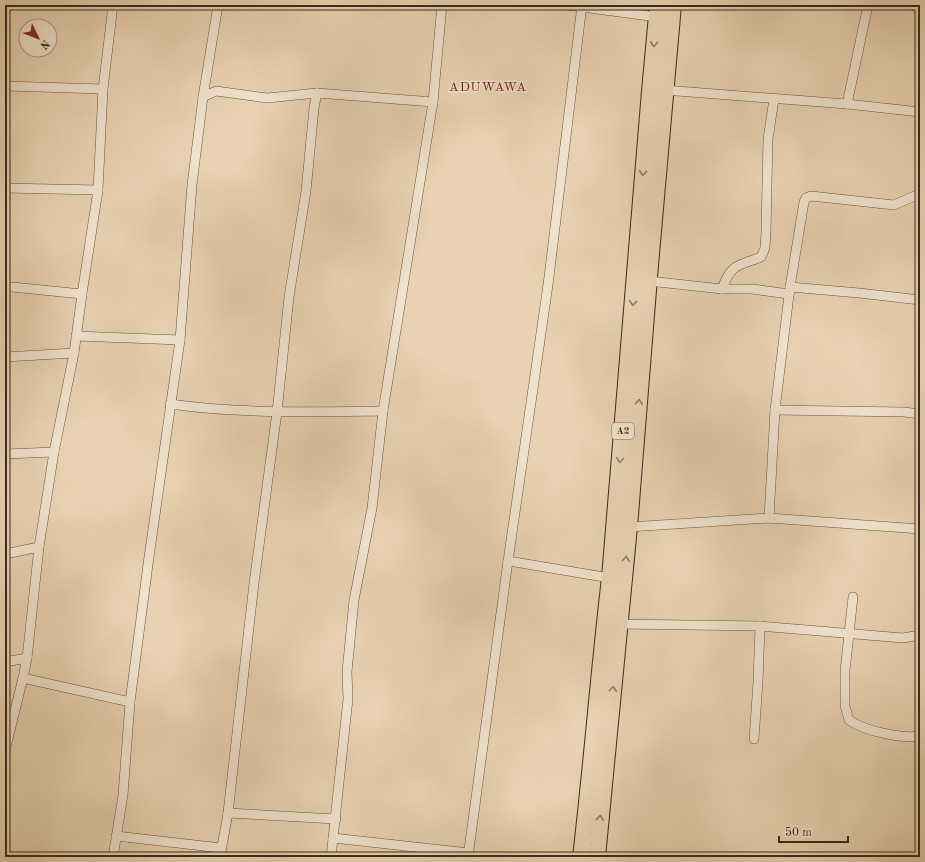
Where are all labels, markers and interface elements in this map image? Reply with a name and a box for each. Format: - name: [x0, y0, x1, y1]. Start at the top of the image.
- north arrow: [18, 18, 58, 58]
- text: N: [37, 37, 51, 51]
- one-way arrow: [650, 41, 659, 47]
- district label: ADUWAWA: [449, 81, 527, 94]
- one-way arrow: [639, 170, 648, 176]
- one-way arrow: [629, 300, 638, 306]
- one-way arrow: [634, 399, 643, 405]
- road number: A2: [612, 423, 634, 439]
- one-way arrow: [616, 457, 625, 463]
- one-way arrow: [621, 556, 630, 562]
- one-way arrow: [608, 686, 617, 692]
- one-way arrow: [596, 815, 605, 821]
- scale bar: [779, 818, 848, 844]
- text: 50 m: [785, 826, 812, 839]

